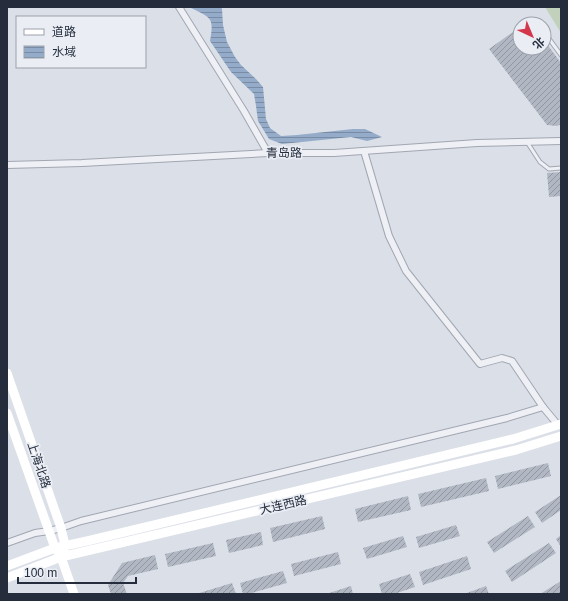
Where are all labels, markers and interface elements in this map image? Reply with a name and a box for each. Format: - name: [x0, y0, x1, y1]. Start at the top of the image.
- legend: [16, 16, 146, 68]
- north arrow: [512, 16, 552, 56]
- text: 道路: [52, 25, 76, 39]
- text: 北: [531, 35, 547, 51]
- text: 水域: [52, 45, 76, 59]
- street label: 青岛路: [266, 146, 302, 160]
- street label: 上海北路: [25, 440, 53, 490]
- street label: 大连西路: [258, 493, 308, 517]
- scale bar: [18, 559, 136, 585]
- text: 100 m: [24, 566, 57, 580]

